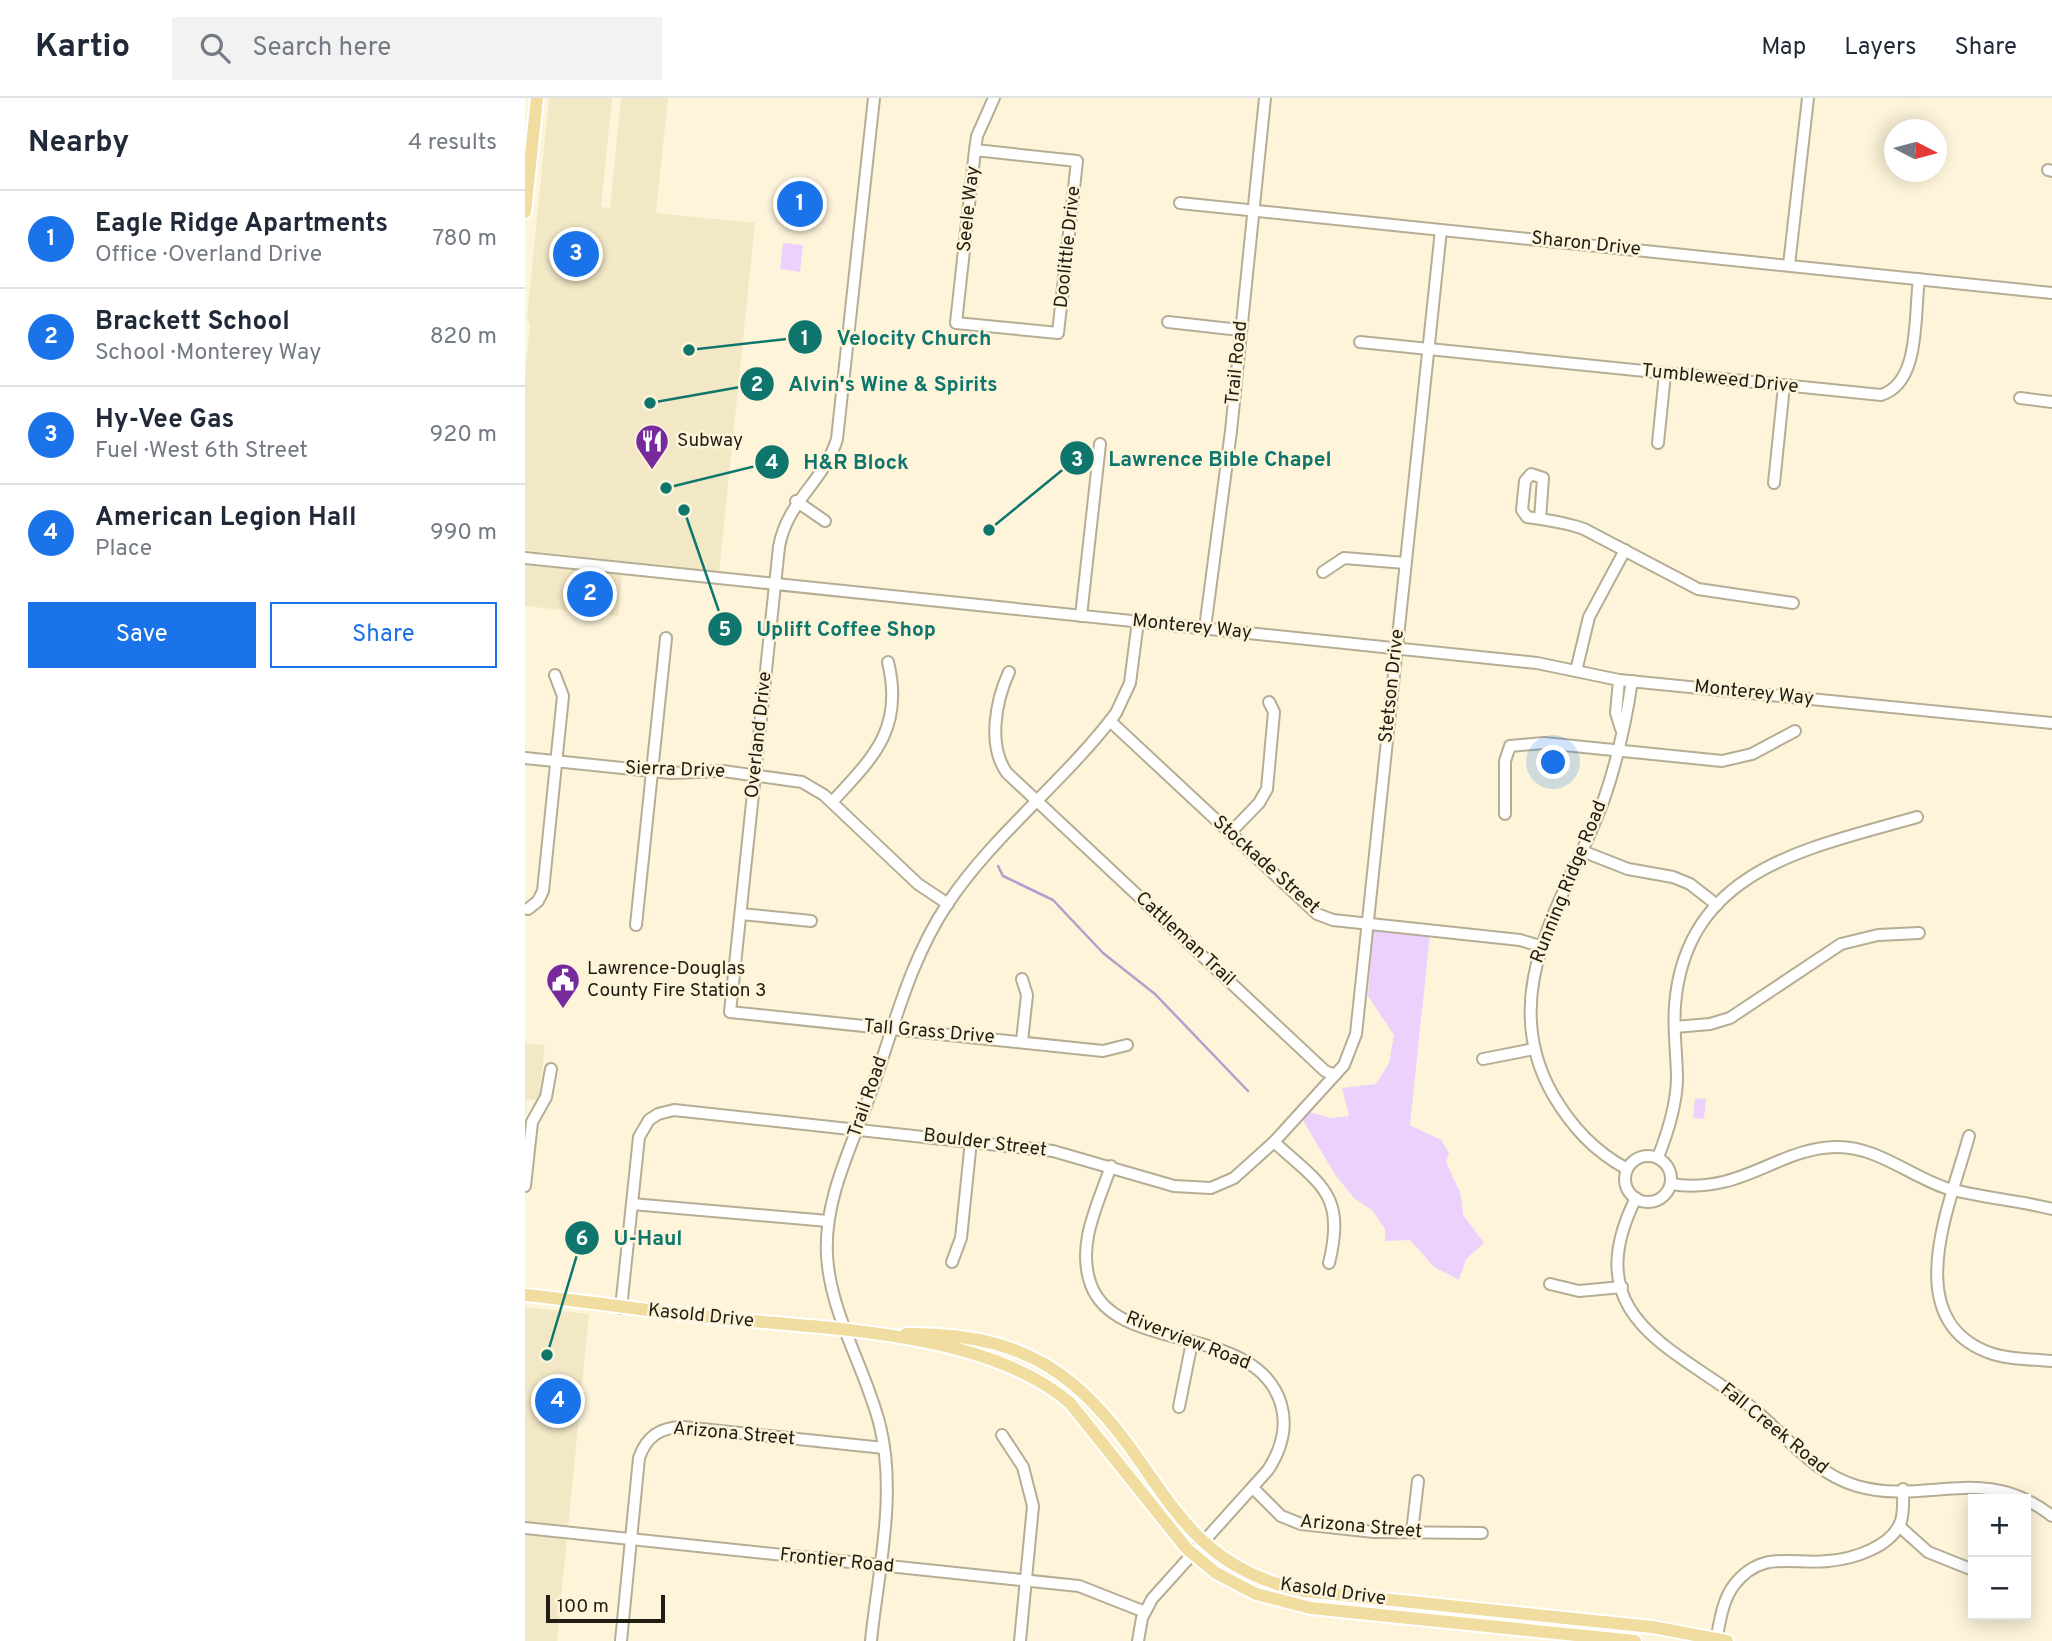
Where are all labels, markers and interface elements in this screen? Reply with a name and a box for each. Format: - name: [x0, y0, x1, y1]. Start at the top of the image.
- search box: [172, 17, 662, 80]
- text: Kartio: [35, 27, 130, 69]
- icon: search: [196, 29, 234, 67]
- text: Search here: [252, 32, 391, 65]
- text: Map: [1761, 33, 1806, 63]
- text: Layers: [1844, 33, 1916, 63]
- text: Share: [1954, 33, 2017, 63]
- north arrow: [1884, 119, 1947, 182]
- text: Nearby: [28, 125, 129, 162]
- text: 4 results: [408, 129, 497, 158]
- street label: Seele Way: [953, 165, 985, 253]
- pin: 1: [777, 178, 823, 230]
- street label: Doolittle Drive: [1050, 185, 1086, 309]
- text: Eagle Ridge Apartments: [95, 208, 388, 241]
- text: 1: [46, 225, 56, 254]
- text: 780 m: [432, 225, 497, 254]
- street label: Sharon Drive: [1530, 226, 1642, 262]
- pin: 3: [553, 228, 599, 280]
- text: Office · Overland Drive: [95, 241, 322, 270]
- text: Brackett School: [95, 306, 290, 339]
- callout: Velocity Church: [787, 316, 1005, 358]
- street label: Trail Road: [1221, 320, 1253, 406]
- text: 2: [44, 323, 58, 352]
- text: 820 m: [430, 323, 497, 352]
- text: 1: [801, 326, 809, 353]
- text: Velocity Church: [837, 326, 991, 353]
- text: School · Monterey Way: [95, 339, 321, 368]
- street label: Tumbleweed Drive: [1640, 359, 1800, 399]
- callout: Alvin's Wine & Spirits: [740, 363, 1012, 405]
- text: 2: [751, 372, 763, 399]
- text: Alvin's Wine & Spirits: [788, 372, 998, 399]
- text: Hy-Vee Gas: [95, 404, 234, 437]
- text: 3: [44, 421, 58, 450]
- text: 920 m: [430, 421, 497, 450]
- restaurant icon: Subway: [633, 422, 671, 471]
- place label: Subway: [677, 429, 743, 453]
- text: Fuel · West 6th Street: [95, 437, 308, 466]
- callout: Lawrence Bible Chapel: [1060, 437, 1346, 479]
- callout: H&R Block: [754, 441, 923, 483]
- text: 3: [1071, 447, 1083, 474]
- text: Lawrence Bible Chapel: [1108, 447, 1332, 474]
- text: 4: [765, 450, 779, 477]
- text: H&R Block: [803, 450, 909, 477]
- text: American Legion Hall: [95, 502, 356, 535]
- text: 4: [44, 519, 58, 548]
- text: 990 m: [430, 519, 497, 548]
- text: Place: [95, 535, 152, 564]
- pin: 2: [567, 568, 613, 620]
- button: Save: [28, 602, 256, 668]
- button: Share: [270, 602, 497, 668]
- callout: Uplift Coffee Shop: [707, 608, 950, 650]
- street label: Monterey Way: [1131, 609, 1253, 645]
- text: 5: [719, 617, 731, 644]
- text: Uplift Coffee Shop: [756, 617, 936, 644]
- street label: Stetson Drive: [1374, 628, 1410, 744]
- street label: Overland Drive: [740, 670, 778, 800]
- street label: Monterey Way: [1693, 675, 1815, 711]
- your location: [1536, 745, 1570, 779]
- street label: Sierra Drive: [624, 756, 726, 784]
- street label: Running Ridge Road: [1525, 797, 1613, 967]
- street label: Stockade Street: [1207, 811, 1325, 919]
- street label: Cattleman Trail: [1130, 887, 1240, 991]
- place label: Lawrence-Douglas County Fire Station 3: [587, 957, 766, 1003]
- public building icon: Lawrence-Douglas County Fire Station 3: [544, 961, 582, 1010]
- street label: Tall Grass Drive: [862, 1014, 996, 1050]
- street label: Trail Road: [843, 1053, 893, 1141]
- street label: Boulder Street: [922, 1124, 1048, 1162]
- callout: U-Haul: [564, 1217, 696, 1259]
- text: 6: [576, 1226, 588, 1253]
- text: U-Haul: [614, 1226, 682, 1253]
- street label: Kasold Drive: [647, 1298, 755, 1334]
- street label: Riverview Road: [1122, 1306, 1254, 1376]
- pin: 4: [535, 1375, 581, 1427]
- street label: Fall Creek Road: [1715, 1378, 1833, 1480]
- street label: Arizona Street: [672, 1417, 796, 1451]
- map controls: [1968, 1494, 2031, 1620]
- button: +: [1968, 1494, 2031, 1557]
- street label: Arizona Street: [1299, 1510, 1423, 1544]
- street label: Frontier Road: [779, 1543, 895, 1579]
- button: −: [1968, 1557, 2031, 1620]
- street label: Kasold Drive: [1278, 1573, 1388, 1611]
- scale bar: [546, 1592, 665, 1624]
- text: 100 m: [557, 1595, 609, 1619]

